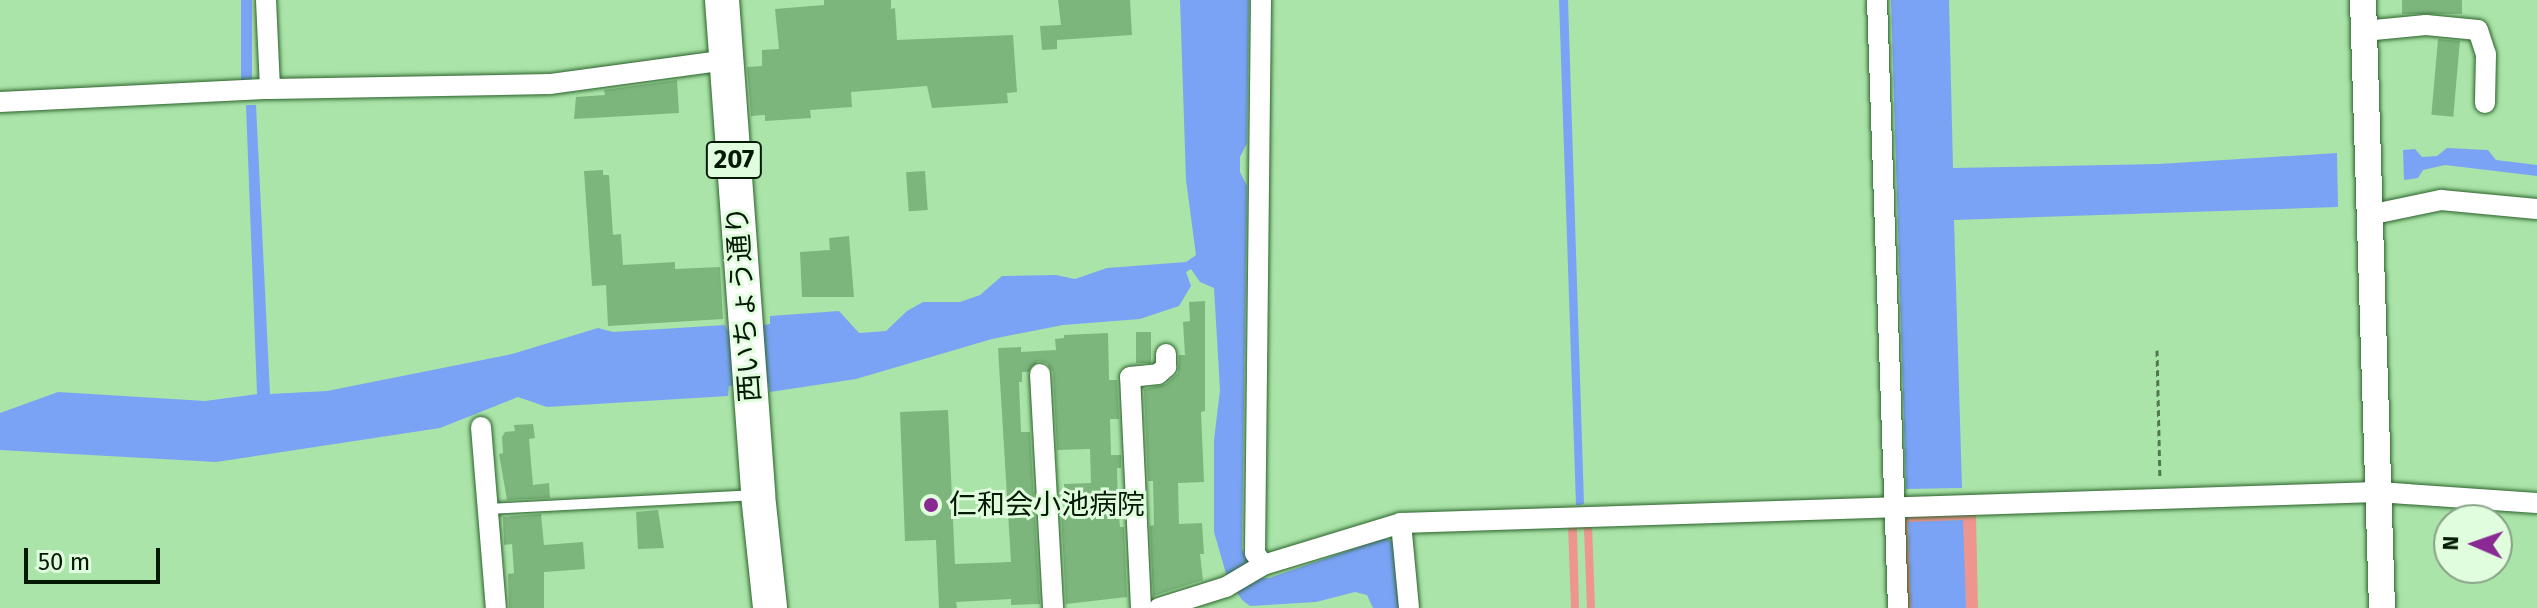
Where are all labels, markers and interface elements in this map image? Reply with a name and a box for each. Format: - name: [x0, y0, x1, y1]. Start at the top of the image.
- road number: 207: [704, 138, 764, 182]
- street label: 西いちょう通り: [720, 205, 768, 403]
- place label: 仁和会小池病院: [949, 488, 1145, 522]
- marker: 仁和会小池病院: [920, 494, 942, 516]
- north arrow: [2433, 504, 2513, 584]
- scale bar: [28, 532, 164, 582]
- text: N: [2437, 535, 2464, 551]
- text: 50 m: [38, 548, 90, 576]

